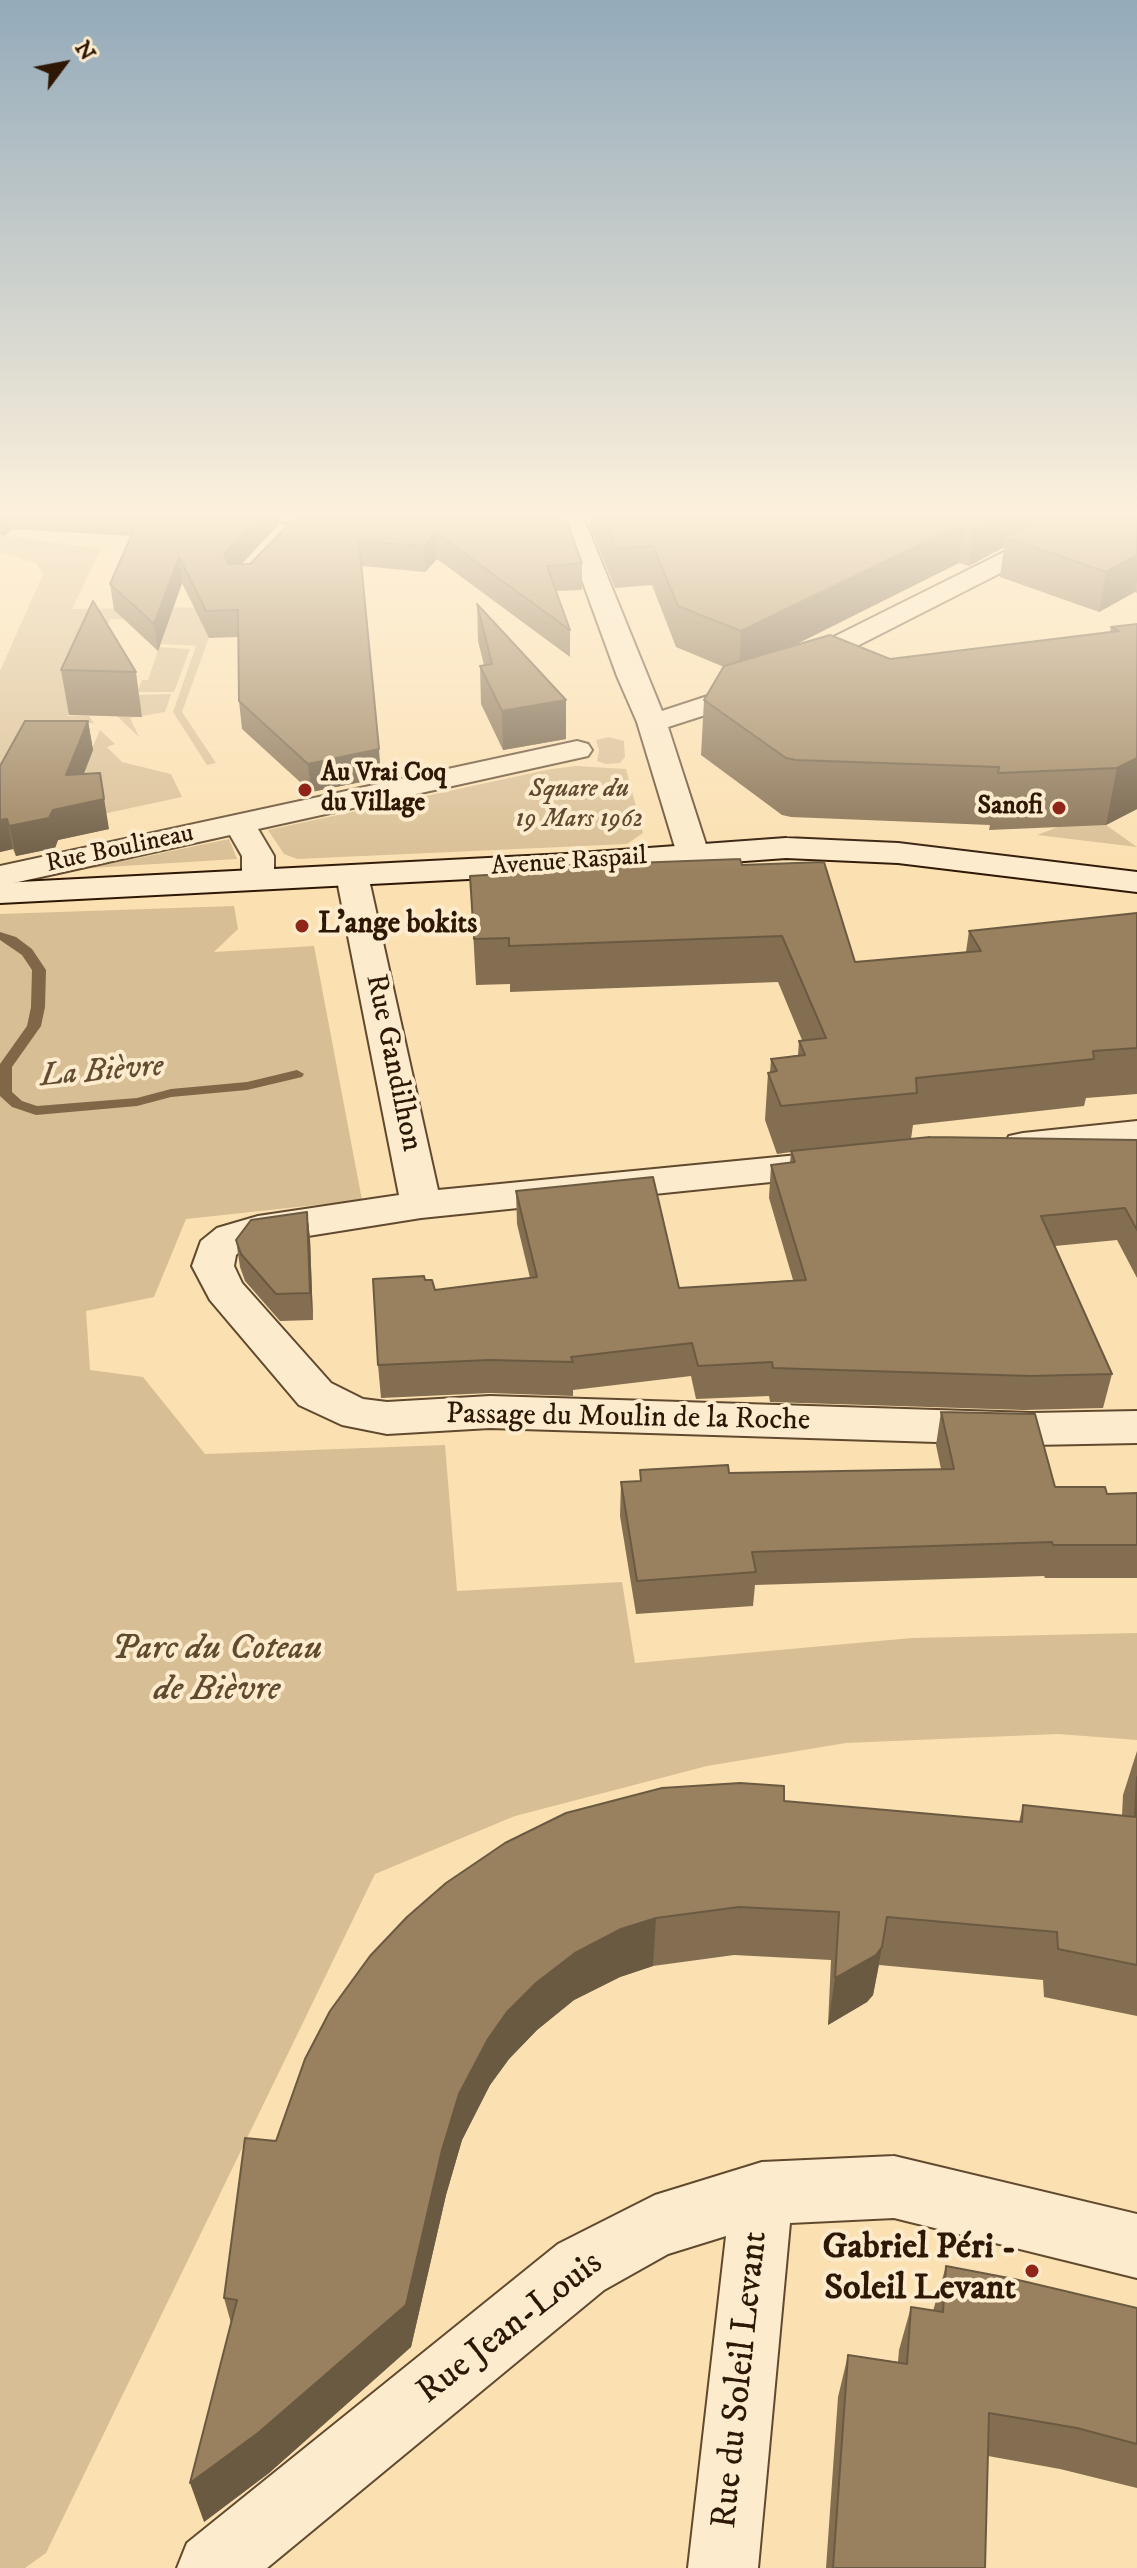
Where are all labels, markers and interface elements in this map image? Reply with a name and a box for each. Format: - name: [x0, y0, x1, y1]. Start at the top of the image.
- north arrow: [24, 24, 104, 104]
- text: N: [69, 36, 101, 66]
- place label: Au Vrai Coq du Village: [321, 759, 446, 820]
- park label: Square du 19 Mars 1962: [515, 775, 643, 836]
- marker: Au Vrai Coq du Village: [296, 781, 314, 799]
- place label: Sanofi: [978, 792, 1043, 824]
- marker: Sanofi: [1050, 799, 1068, 817]
- street label: Rue Boulineau: [43, 819, 197, 881]
- street label: Avenue Raspail: [490, 842, 648, 884]
- place label: L'ange bokits: [318, 908, 477, 944]
- marker: L'ange bokits: [293, 917, 311, 935]
- street label: Rue Gandilhon: [356, 971, 428, 1155]
- water label: La Bièvre: [39, 1048, 165, 1098]
- street label: Passage du Moulin de la Roche: [445, 1398, 811, 1440]
- park label: Parc du Coteau de Bièvre: [111, 1629, 323, 1714]
- place label: Gabriel Péri - Soleil Levant: [822, 2228, 1016, 2313]
- street label: Rue du Soleil Levant: [705, 2229, 779, 2531]
- street label: Rue Jean-Louis: [410, 2243, 612, 2415]
- marker: Gabriel Péri - Soleil Levant: [1023, 2262, 1041, 2280]

